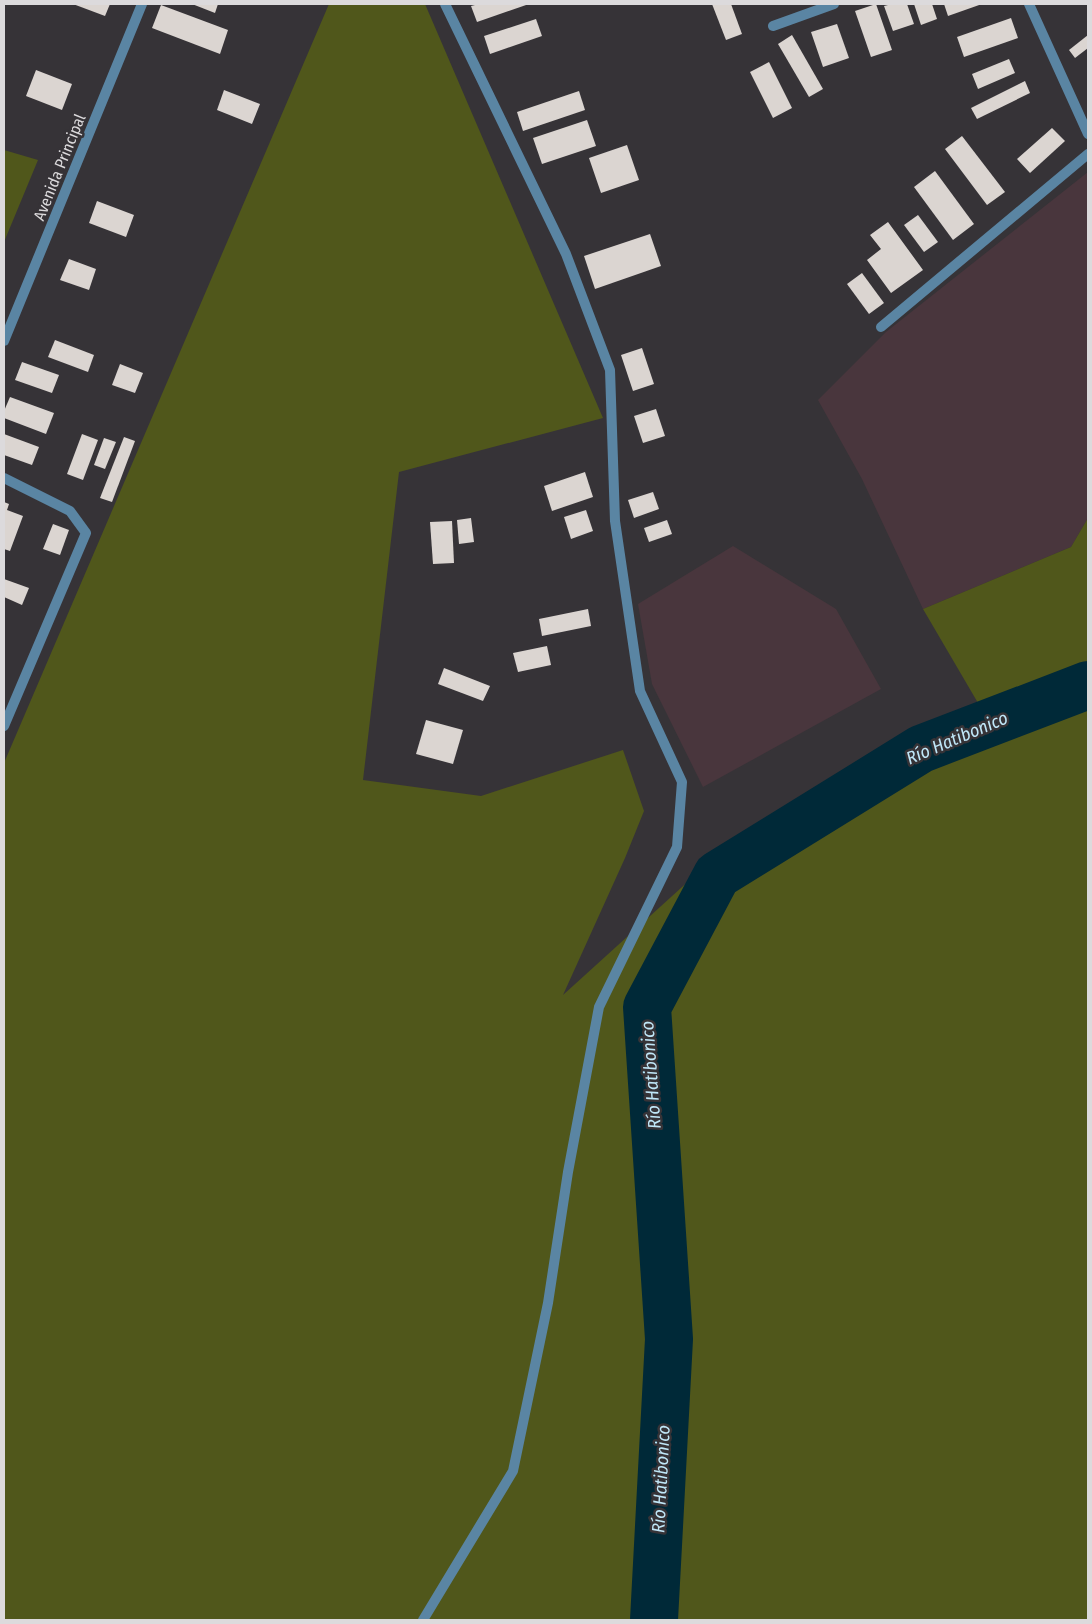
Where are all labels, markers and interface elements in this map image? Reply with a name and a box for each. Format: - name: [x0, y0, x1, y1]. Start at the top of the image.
- street label: Avenida Principal: [29, 111, 89, 223]
- water label: Río Hatibonico: [903, 707, 1011, 769]
- water label: Río Hatibonico: [636, 1020, 666, 1130]
- water label: Río Hatibonico: [647, 1424, 675, 1534]

